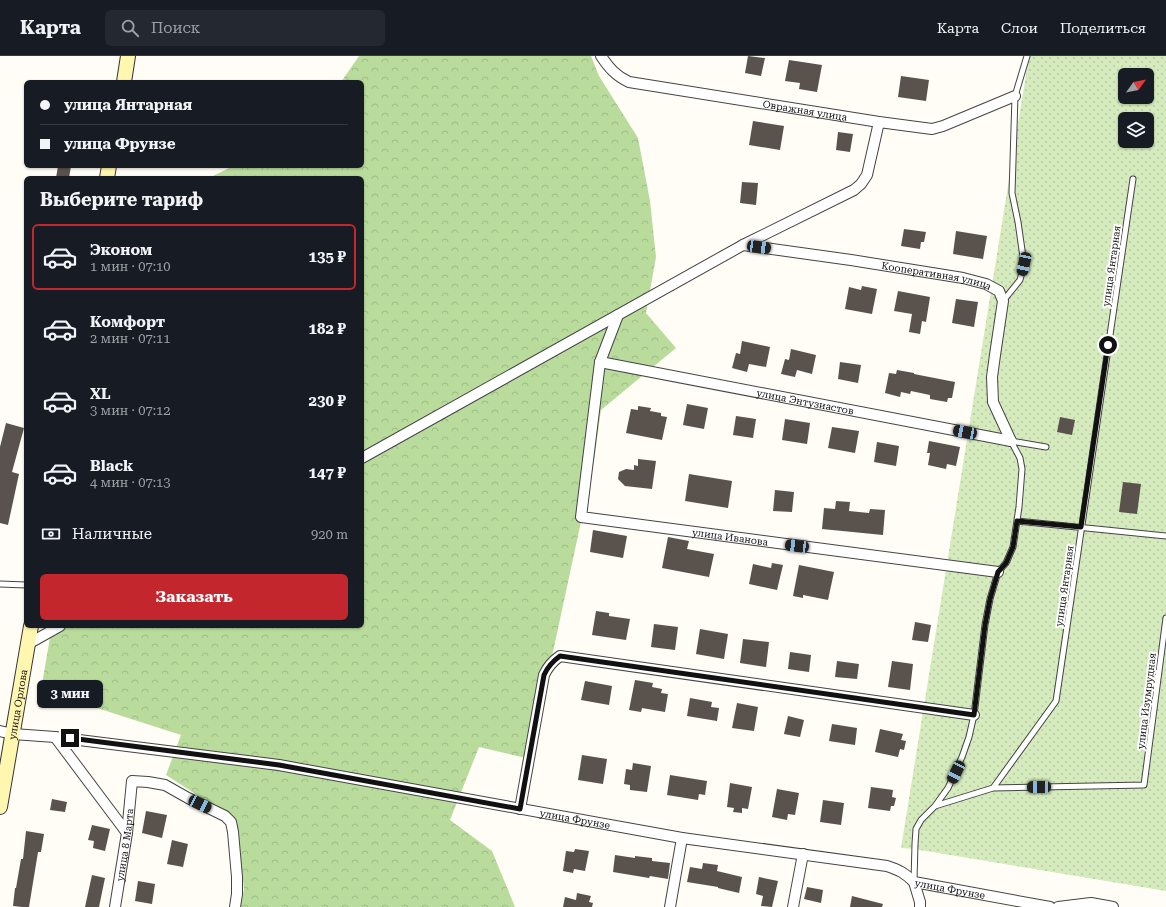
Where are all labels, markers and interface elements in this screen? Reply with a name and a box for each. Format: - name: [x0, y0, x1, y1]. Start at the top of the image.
- search box: [105, 10, 385, 46]
- text: Карта: [20, 16, 81, 39]
- icon: search: [119, 17, 141, 39]
- text: Поиск: [151, 19, 200, 37]
- text: Карта: [937, 20, 979, 36]
- text: Слои: [1001, 20, 1038, 36]
- text: Поделиться: [1060, 20, 1146, 36]
- north arrow: [1118, 68, 1154, 104]
- map controls: [1118, 68, 1154, 148]
- text: улица Янтарная: [64, 96, 192, 114]
- street label: Овражная улица: [762, 98, 849, 123]
- button: layers: [1118, 112, 1154, 148]
- text: улица Фрунзе: [64, 135, 175, 153]
- text: Выберите тариф: [40, 189, 203, 210]
- street label: улица Янтарная: [1100, 225, 1123, 307]
- icon: car: [42, 239, 78, 275]
- car: [746, 239, 772, 255]
- text: Эконом: [90, 241, 152, 259]
- text: 135 ₽: [309, 248, 346, 266]
- car: [1016, 251, 1032, 277]
- text: 1 мин · 07:10: [90, 259, 171, 274]
- street label: Кооперативная улица: [881, 260, 994, 292]
- icon: car: [42, 311, 78, 347]
- text: Комфорт: [90, 313, 165, 331]
- text: 182 ₽: [309, 320, 346, 338]
- text: 2 мин · 07:11: [90, 331, 171, 346]
- route start: [1099, 336, 1117, 354]
- icon: car: [42, 383, 78, 419]
- text: XL: [90, 385, 111, 403]
- street label: улица Энтузиастов: [756, 387, 855, 417]
- text: 230 ₽: [309, 392, 346, 410]
- text: 3 мин · 07:12: [90, 403, 171, 418]
- car: [952, 424, 978, 440]
- icon: car: [42, 455, 78, 491]
- text: Black: [90, 457, 133, 475]
- text: 147 ₽: [309, 464, 346, 482]
- text: 4 мин · 07:13: [90, 475, 171, 490]
- icon: cash: [40, 523, 62, 545]
- text: Наличные: [72, 525, 152, 543]
- text: 920 m: [311, 527, 348, 542]
- street label: улица Иванова: [692, 527, 769, 548]
- car: [784, 539, 810, 553]
- street label: улица Янтарная: [1053, 545, 1076, 627]
- button: Заказать: [40, 574, 348, 620]
- street label: улица Изумрудная: [1135, 652, 1158, 750]
- street label: улица Орлова: [7, 668, 30, 741]
- callout: 3 мин: [37, 680, 103, 708]
- text: 3 мин: [51, 686, 89, 701]
- route end: [61, 729, 79, 747]
- car: [945, 759, 967, 785]
- car: [1027, 781, 1051, 793]
- car: [187, 793, 213, 815]
- street label: улица 8 Марта: [114, 807, 135, 882]
- street label: улица Фрунзе: [539, 807, 611, 831]
- street label: улица Фрунзе: [914, 877, 986, 901]

